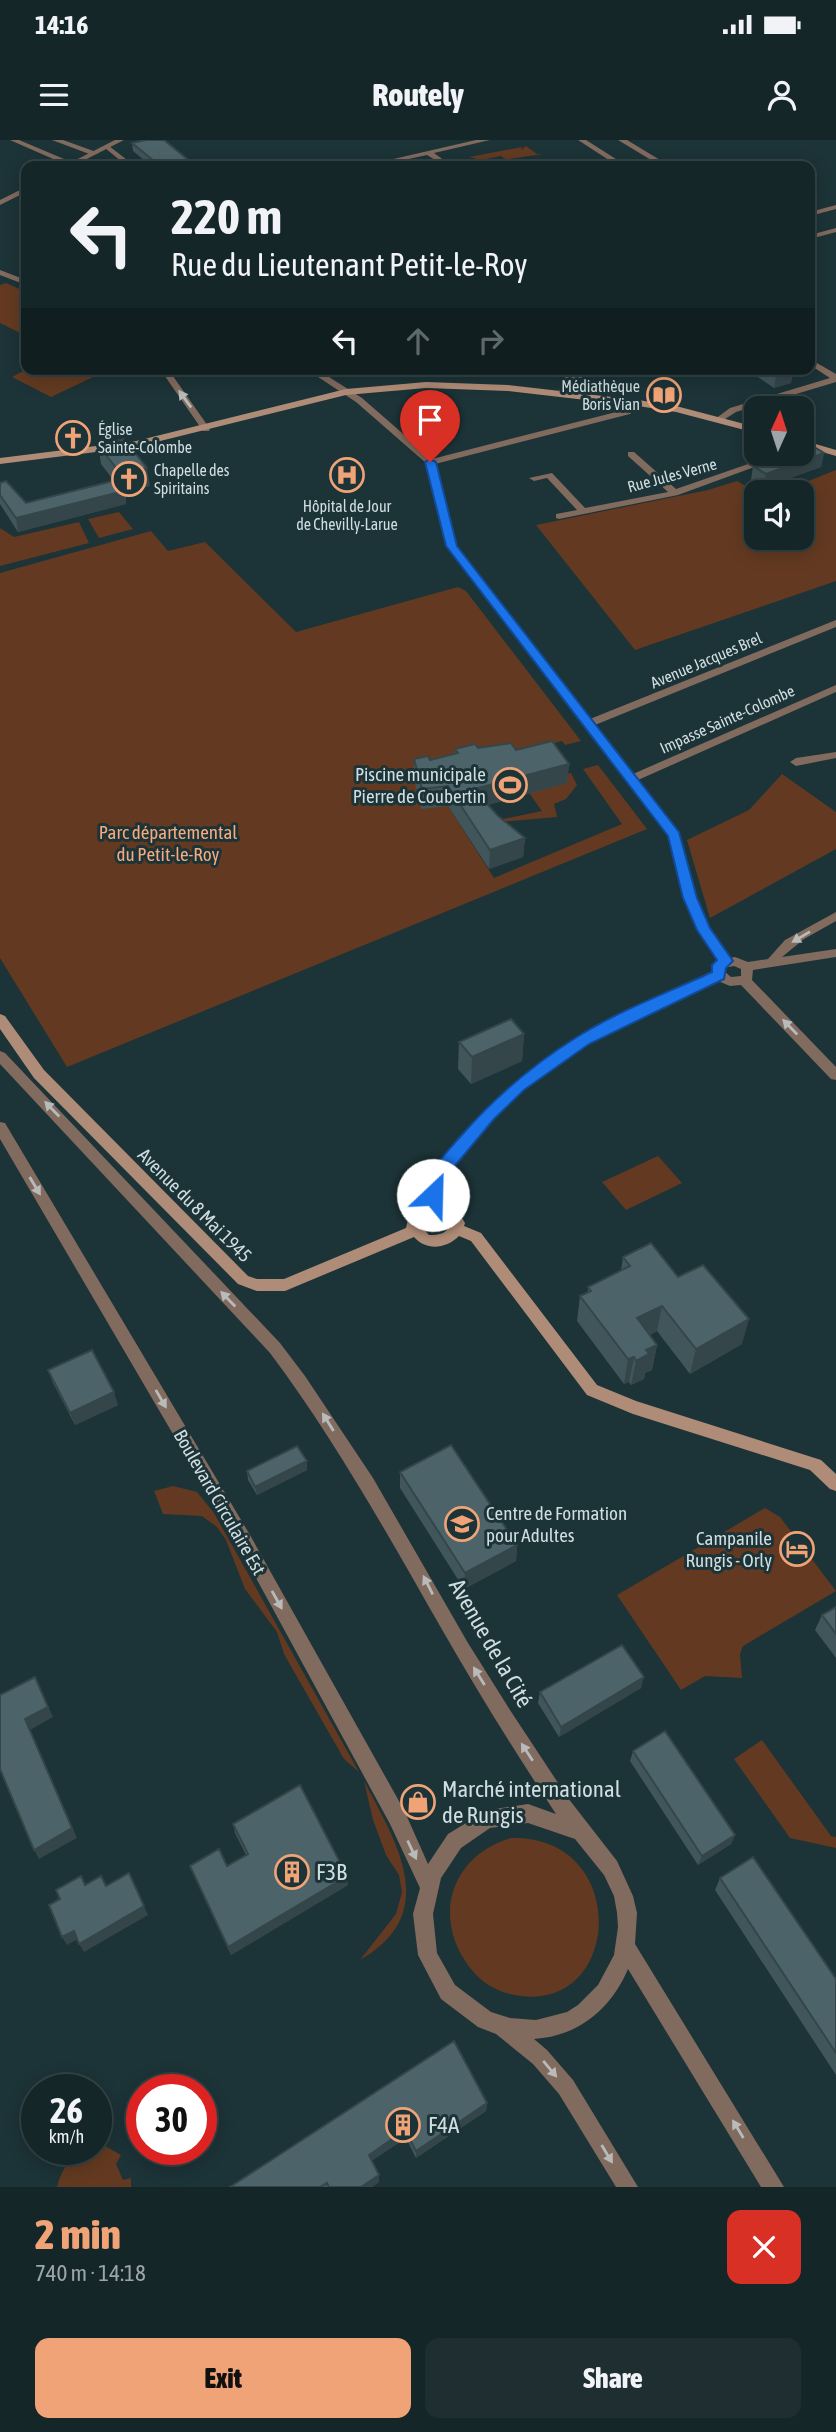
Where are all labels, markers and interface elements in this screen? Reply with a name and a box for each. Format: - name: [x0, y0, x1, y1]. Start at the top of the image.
- text: 14:16: [35, 10, 89, 40]
- icon: menu: [35, 76, 73, 114]
- text: Routely: [372, 76, 464, 113]
- icon: person: [763, 76, 801, 114]
- text: 220 m: [171, 188, 282, 244]
- icon: left: [56, 189, 147, 280]
- text: Rue du Lieutenant Petit-le-Roy: [171, 246, 527, 283]
- icon: left: [326, 322, 364, 360]
- icon: ahead: [399, 322, 437, 360]
- icon: right: [472, 322, 510, 360]
- library icon: Médiathèque Boris Vian: [645, 376, 683, 414]
- place label: Médiathèque Boris Vian: [561, 377, 640, 413]
- one-way arrow: [178, 390, 192, 408]
- pin: [400, 390, 460, 462]
- north arrow: [744, 396, 814, 466]
- map controls: [744, 396, 814, 550]
- icon: arrive: [411, 401, 449, 439]
- church icon: Église Sainte-Colombe: [54, 419, 92, 457]
- place label: Église Sainte-Colombe: [98, 420, 192, 456]
- street label: Rue Jules Verne: [625, 454, 719, 496]
- hospital icon: Hôpital de Jour de Chevilly-Larue: [328, 456, 366, 494]
- church icon: Chapelle des Spiritains: [110, 460, 148, 498]
- place label: Chapelle des Spiritains: [154, 461, 230, 498]
- button: sound: [744, 480, 814, 550]
- place label: Hôpital de Jour de Chevilly-Larue: [296, 497, 398, 534]
- street label: Avenue Jacques Brel: [648, 628, 765, 692]
- street label: Impasse Sainte-Colombe: [657, 681, 797, 758]
- place label: Piscine municipale Pierre de Coubertin: [353, 763, 486, 807]
- sports icon: Piscine municipale Pierre de Coubertin: [491, 766, 529, 804]
- park label: Parc départemental du Petit-le-Roy: [99, 821, 237, 865]
- one-way arrow: [791, 930, 810, 943]
- one-way arrow: [781, 1019, 798, 1036]
- one-way arrow: [44, 1101, 60, 1118]
- street label: Avenue du 8 Mai 1945: [134, 1144, 256, 1266]
- position arrow: [396, 1158, 470, 1232]
- one-way arrow: [29, 1177, 41, 1196]
- one-way arrow: [221, 1291, 237, 1308]
- one-way arrow: [155, 1390, 167, 1409]
- one-way arrow: [322, 1413, 335, 1432]
- street label: Boulevard Circulaire Est: [169, 1425, 271, 1579]
- place label: Centre de Formation pour Adultes: [486, 1502, 627, 1546]
- school or university icon: Centre de Formation pour Adultes: [443, 1505, 481, 1543]
- place label: Campanile Rungis - Orly: [686, 1527, 772, 1571]
- hotel icon: Campanile Rungis - Orly: [778, 1530, 816, 1568]
- street label: Avenue de la Cité: [444, 1574, 538, 1712]
- one-way arrow: [422, 1575, 433, 1595]
- one-way arrow: [271, 1590, 283, 1610]
- one-way arrow: [473, 1666, 485, 1685]
- one-way arrow: [521, 1742, 534, 1761]
- place label: Marché international de Rungis: [442, 1776, 621, 1828]
- shop icon: Marché international de Rungis: [399, 1783, 437, 1821]
- one-way arrow: [406, 1840, 418, 1860]
- building icon: F3B: [273, 1853, 311, 1891]
- place label: F3B: [316, 1859, 347, 1885]
- one-way arrow: [542, 2060, 558, 2078]
- speed limit sign: 30: [126, 2074, 217, 2165]
- text: 26: [50, 2090, 83, 2130]
- building icon: F4A: [384, 2106, 422, 2144]
- place label: F4A: [428, 2112, 460, 2138]
- one-way arrow: [731, 2119, 744, 2138]
- text: km/h: [49, 2126, 84, 2147]
- one-way arrow: [601, 2145, 614, 2164]
- text: 2 min: [35, 2210, 121, 2258]
- button: close: [727, 2210, 801, 2284]
- text: 740 m · 14:18: [35, 2260, 146, 2286]
- button: Exit: [35, 2338, 411, 2418]
- button: Share: [425, 2338, 801, 2418]

